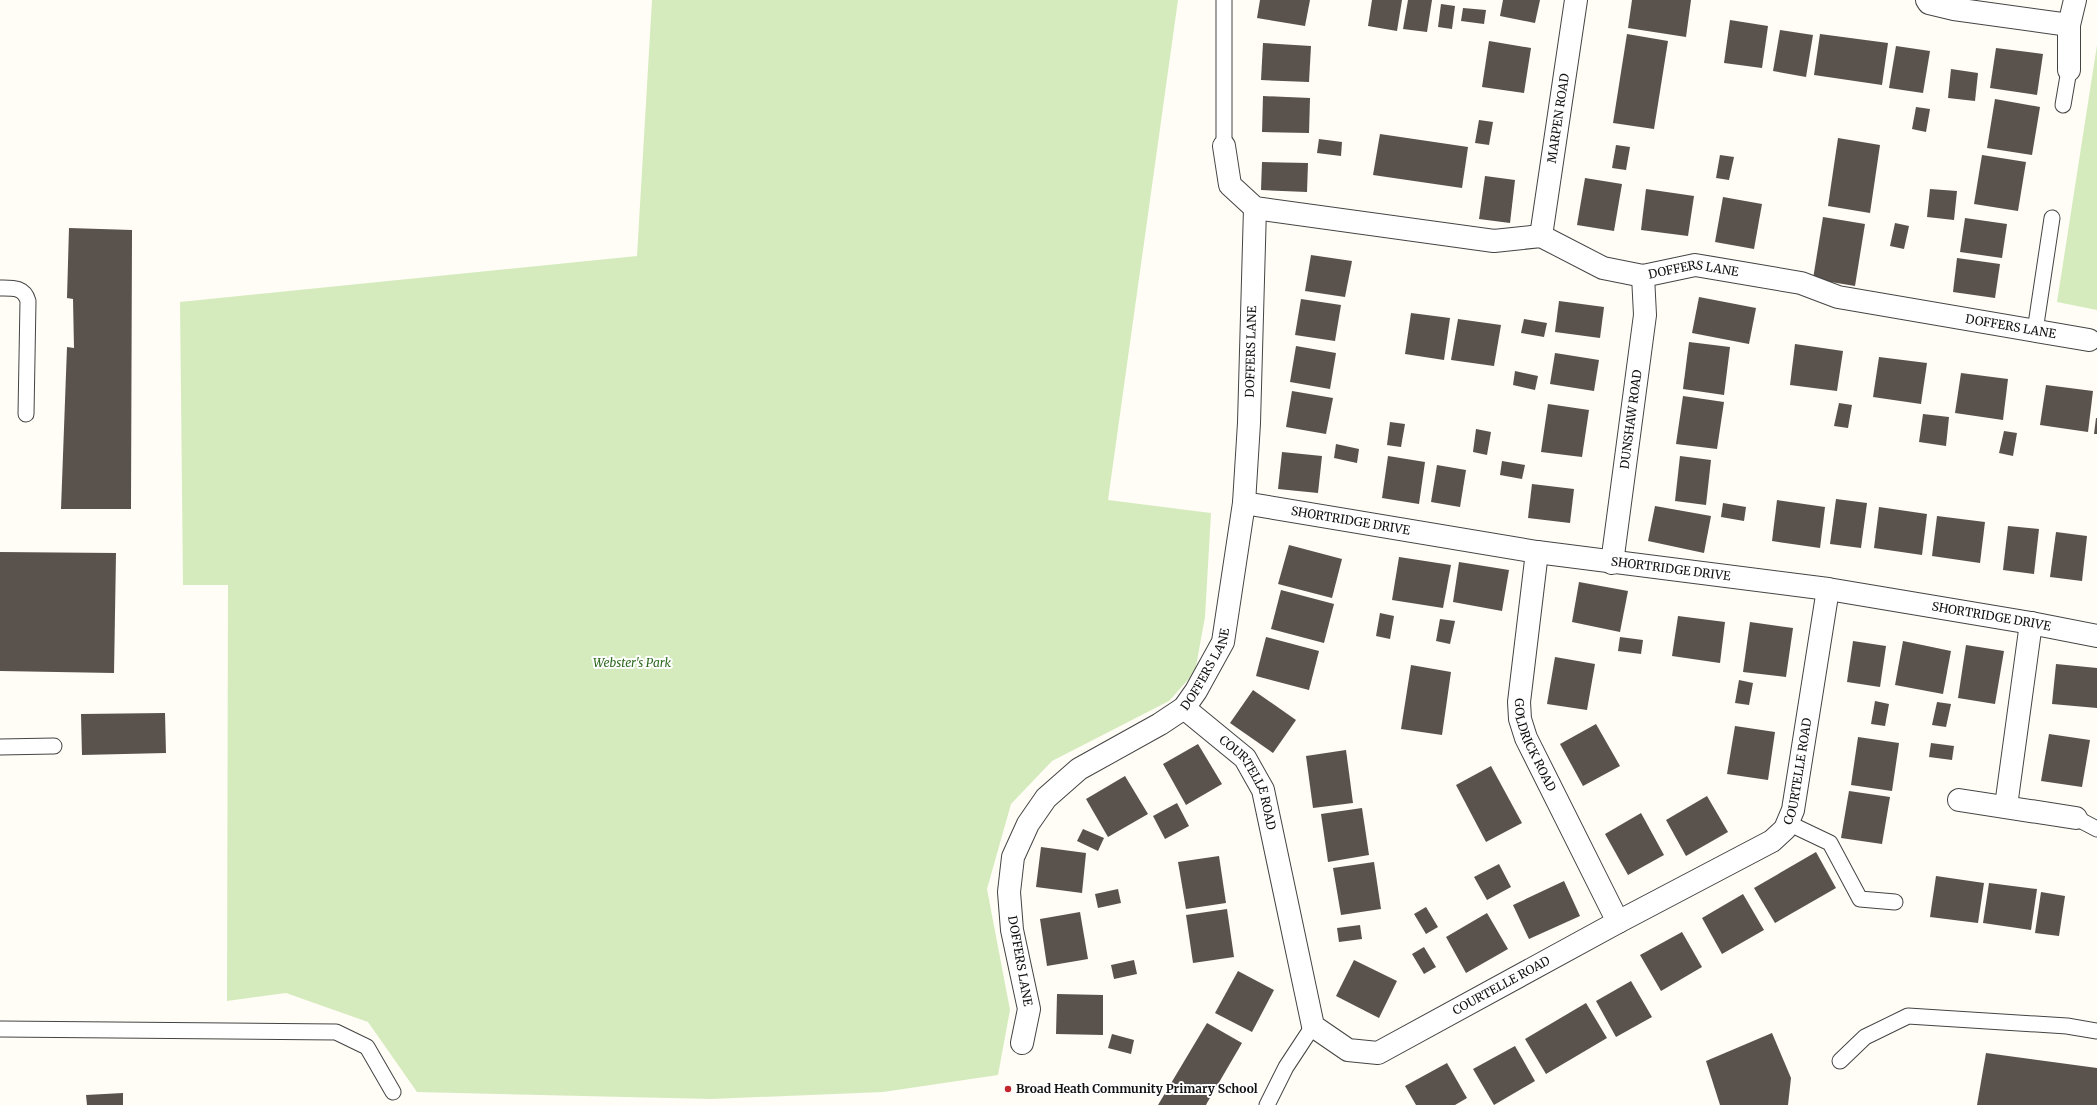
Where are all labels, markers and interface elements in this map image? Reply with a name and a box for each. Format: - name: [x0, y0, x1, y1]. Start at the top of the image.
- street label: MARPEN ROAD: [1544, 72, 1572, 164]
- street label: DOFFERS LANE: [1647, 257, 1740, 282]
- street label: DOFFERS LANE: [1242, 305, 1259, 398]
- street label: DOFFERS LANE: [1964, 311, 2058, 341]
- street label: DUNSHAW ROAD: [1617, 369, 1645, 470]
- street label: SHORTRIDGE DRIVE: [1290, 503, 1412, 538]
- street label: SHORTRIDGE DRIVE: [1610, 553, 1732, 584]
- street label: SHORTRIDGE DRIVE: [1931, 599, 2053, 634]
- street label: DOFFERS LANE: [1177, 627, 1232, 713]
- park label: Webster's Park: [593, 655, 671, 670]
- street label: GOLDRICK ROAD: [1512, 698, 1559, 794]
- street label: COURTELLE ROAD: [1780, 717, 1814, 827]
- street label: COURTELLE ROAD: [1216, 732, 1279, 831]
- street label: DOFFERS LANE: [1005, 915, 1036, 1008]
- street label: COURTELLE ROAD: [1450, 953, 1552, 1018]
- place label: Broad Heath Community Primary School: [1016, 1081, 1258, 1096]
- marker: Broad Heath Community Primary School: [1003, 1084, 1013, 1094]

